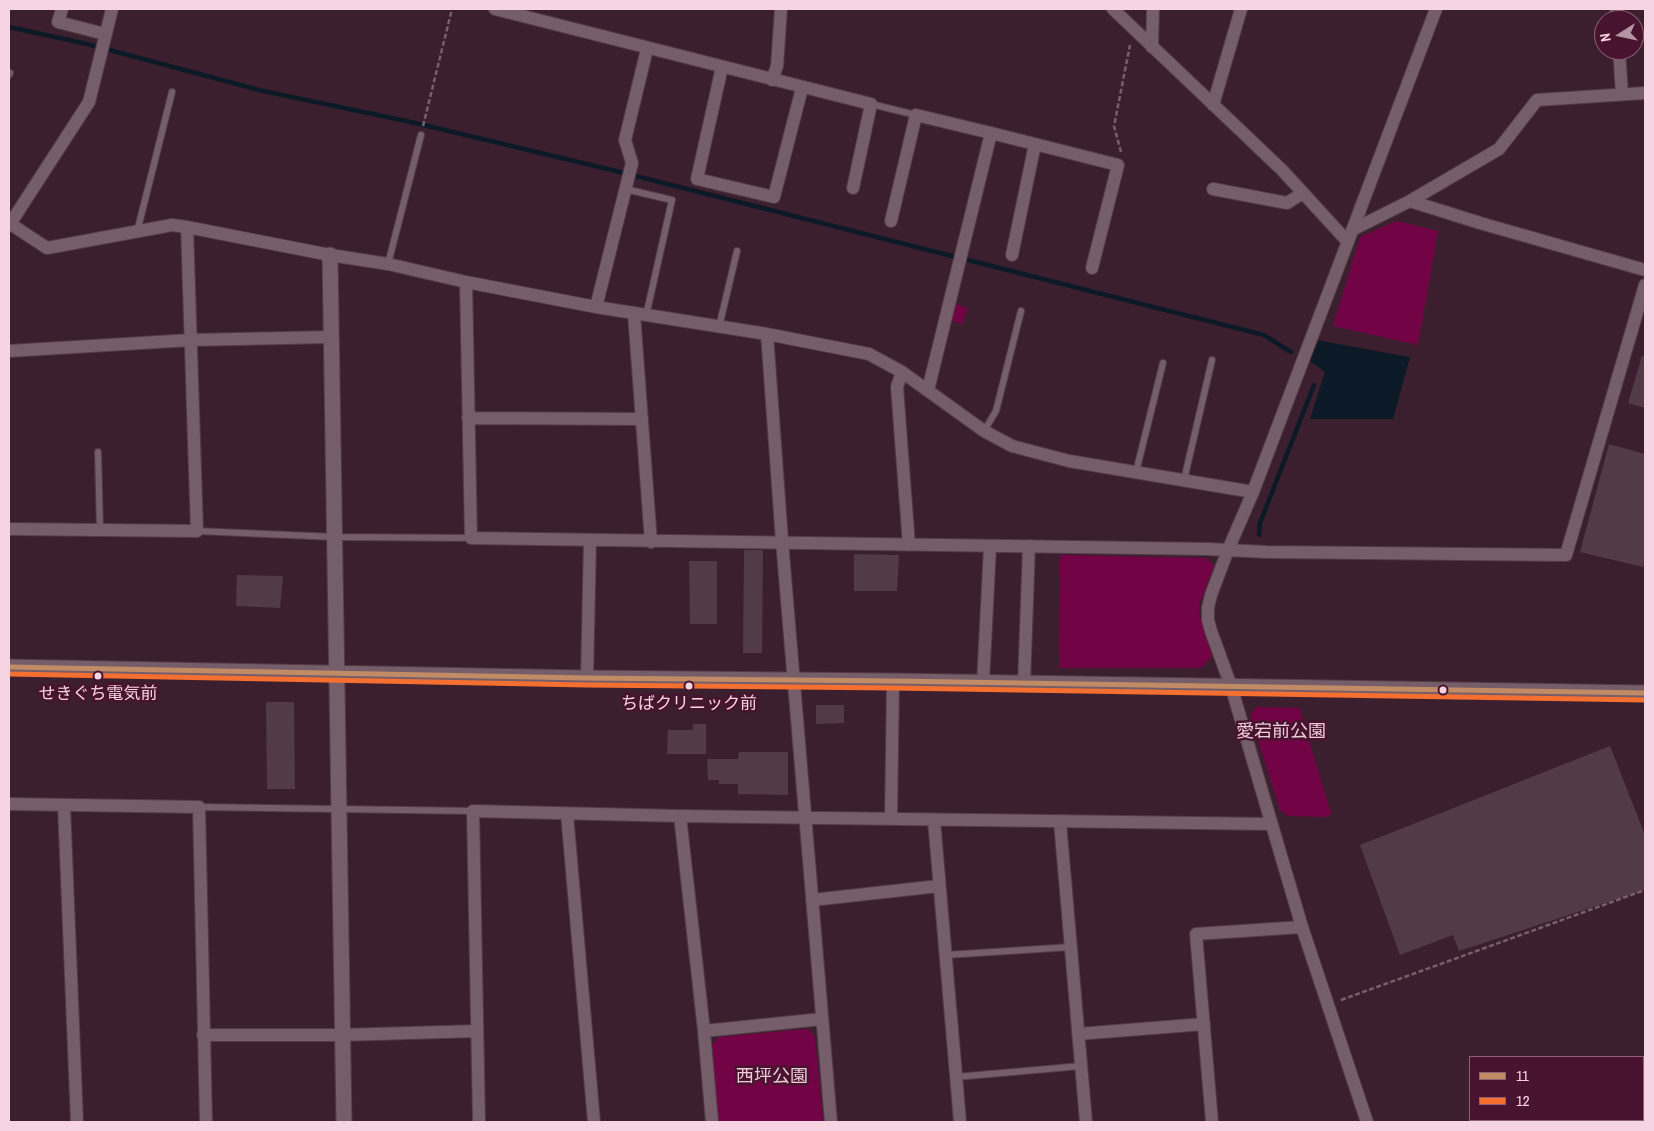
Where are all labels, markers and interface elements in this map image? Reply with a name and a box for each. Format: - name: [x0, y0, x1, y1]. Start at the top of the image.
- north arrow: [1594, 10, 1644, 60]
- text: N: [1596, 32, 1615, 43]
- marker: せきぐち電気前: [93, 671, 103, 681]
- marker: ちばクリニック前: [684, 681, 694, 691]
- place label: せきぐち電気前: [39, 684, 157, 704]
- unlabelled marker: [1438, 685, 1448, 695]
- place label: ちばクリニック前: [621, 694, 757, 714]
- park label: 愛宕前公園: [1236, 721, 1326, 743]
- legend: [1469, 1056, 1644, 1121]
- text: 11: [1516, 1065, 1529, 1086]
- park label: 西坪公園: [736, 1066, 808, 1088]
- text: 12: [1516, 1090, 1530, 1111]

